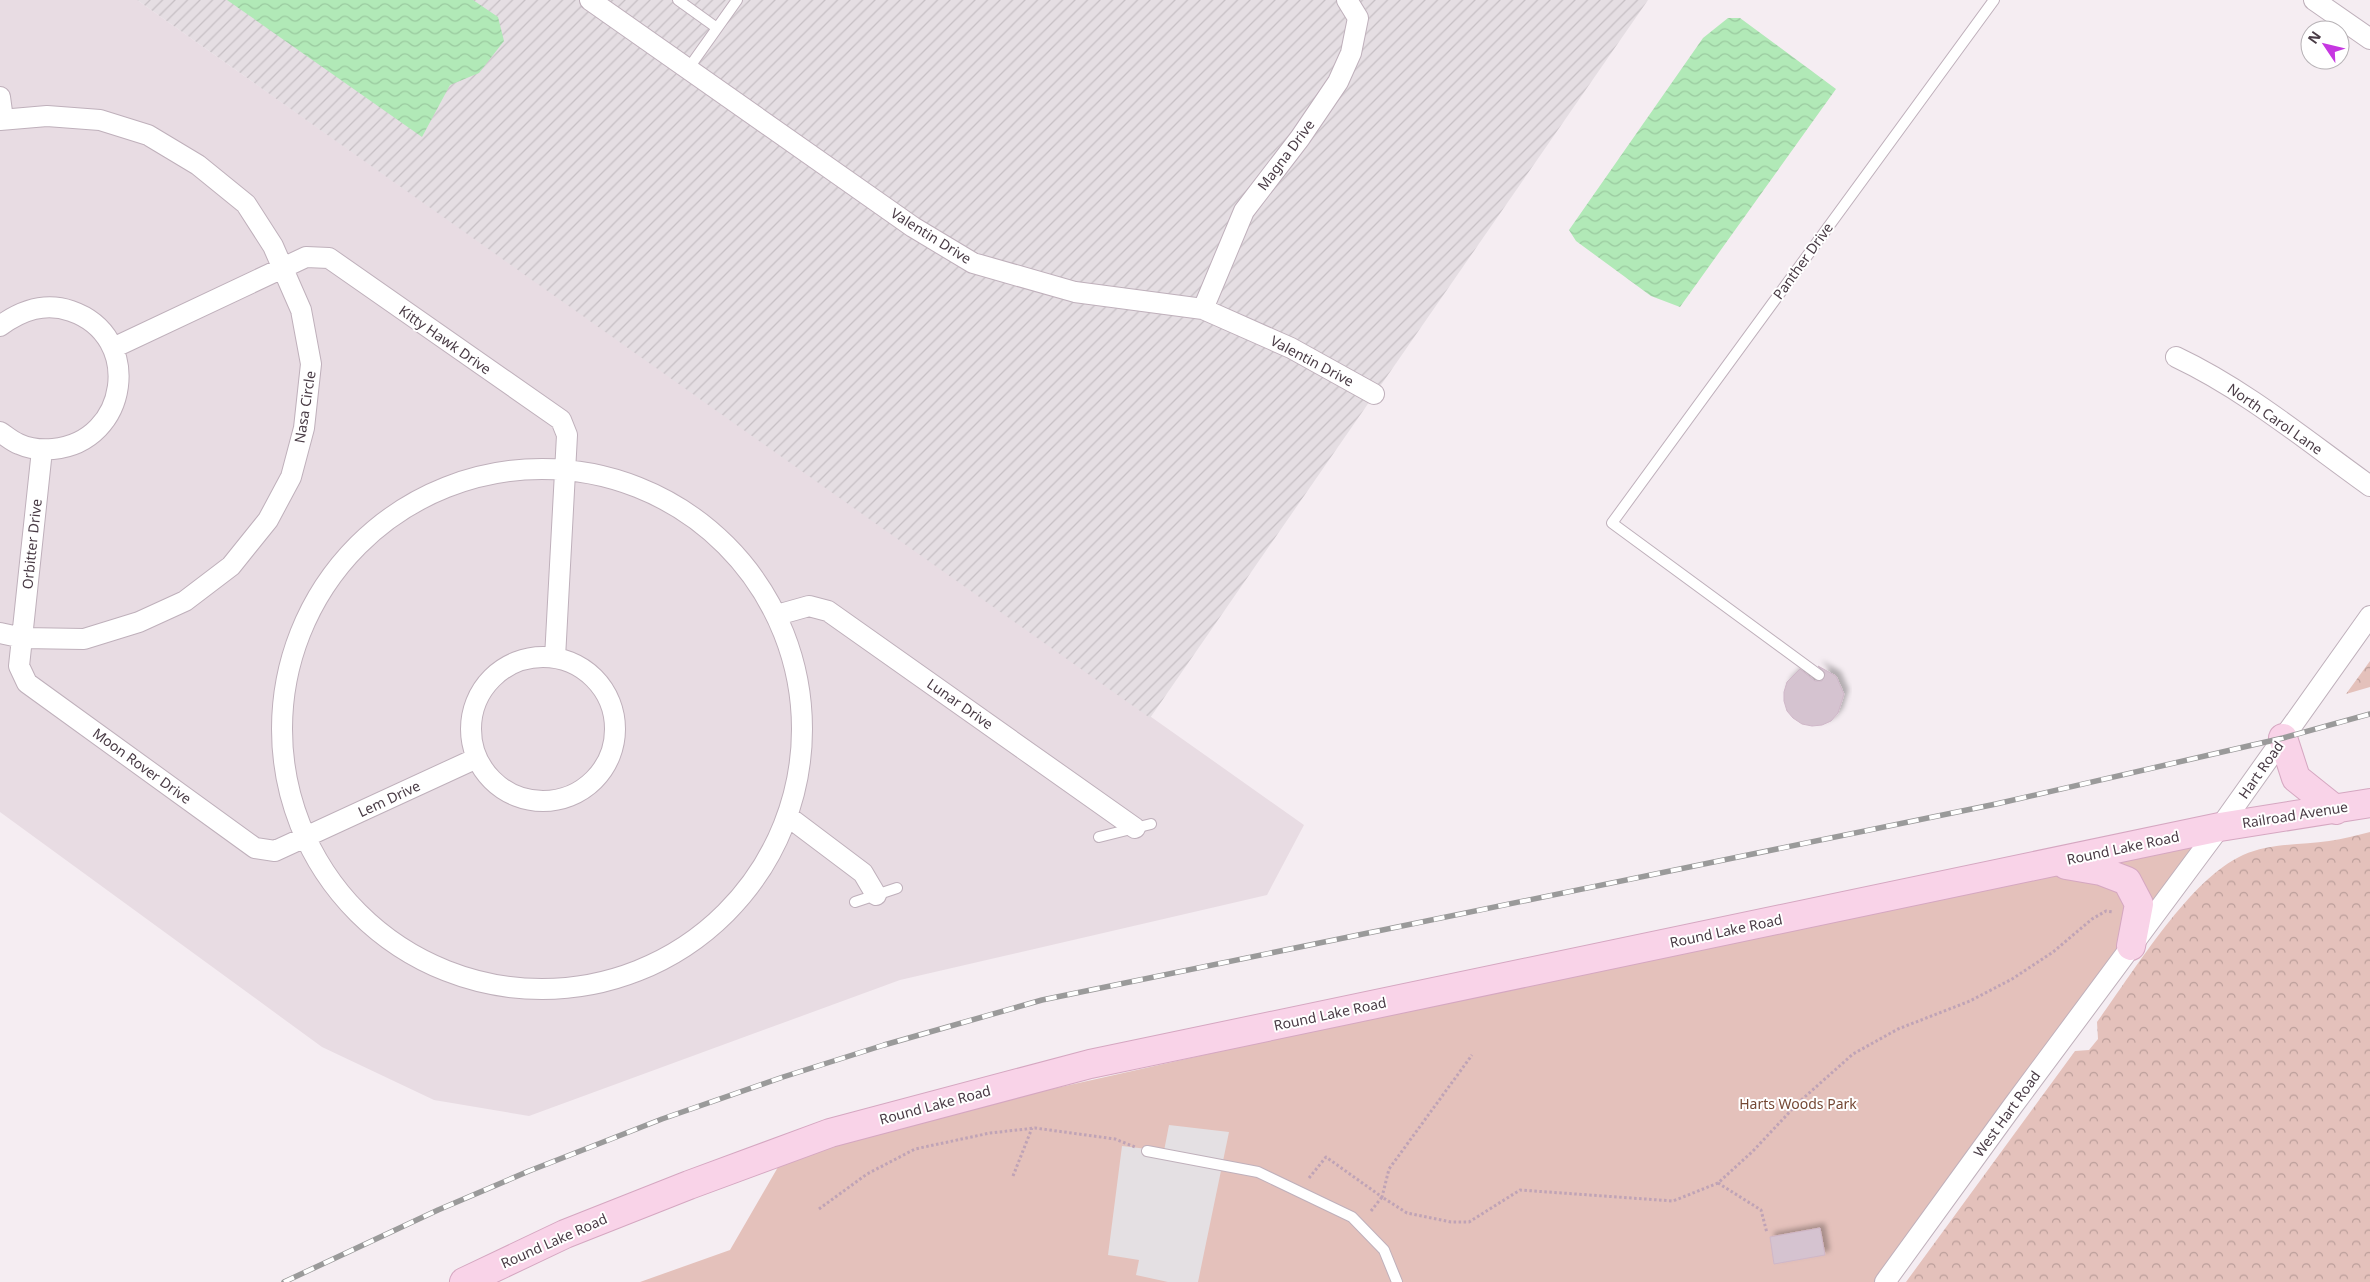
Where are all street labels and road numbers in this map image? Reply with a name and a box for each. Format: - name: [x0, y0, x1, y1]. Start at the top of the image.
- street label: Magna Drive: [1253, 115, 1319, 194]
- street label: Valentin Drive: [887, 203, 975, 268]
- street label: Panther Drive: [1768, 218, 1837, 303]
- street label: Kitty Hawk Drive: [396, 301, 495, 378]
- street label: Valentin Drive: [1267, 331, 1357, 391]
- street label: Nasa Circle: [289, 369, 320, 444]
- street label: North Carol Lane: [2224, 379, 2327, 459]
- street label: Orbitter Drive: [17, 498, 46, 590]
- street label: Lunar Drive: [923, 674, 997, 733]
- street label: Moon Rover Drive: [89, 723, 196, 808]
- street label: Hart Road: [2234, 737, 2287, 802]
- street label: Lem Drive: [355, 776, 423, 821]
- street label: Railroad Avenue: [2241, 797, 2349, 832]
- street label: Round Lake Road: [2065, 826, 2181, 869]
- street label: Round Lake Road: [1668, 909, 1784, 952]
- street label: Round Lake Road: [1272, 992, 1388, 1035]
- street label: West Hart Road: [1969, 1067, 2044, 1161]
- street label: Round Lake Road: [877, 1081, 993, 1129]
- street label: Round Lake Road: [498, 1209, 610, 1273]

